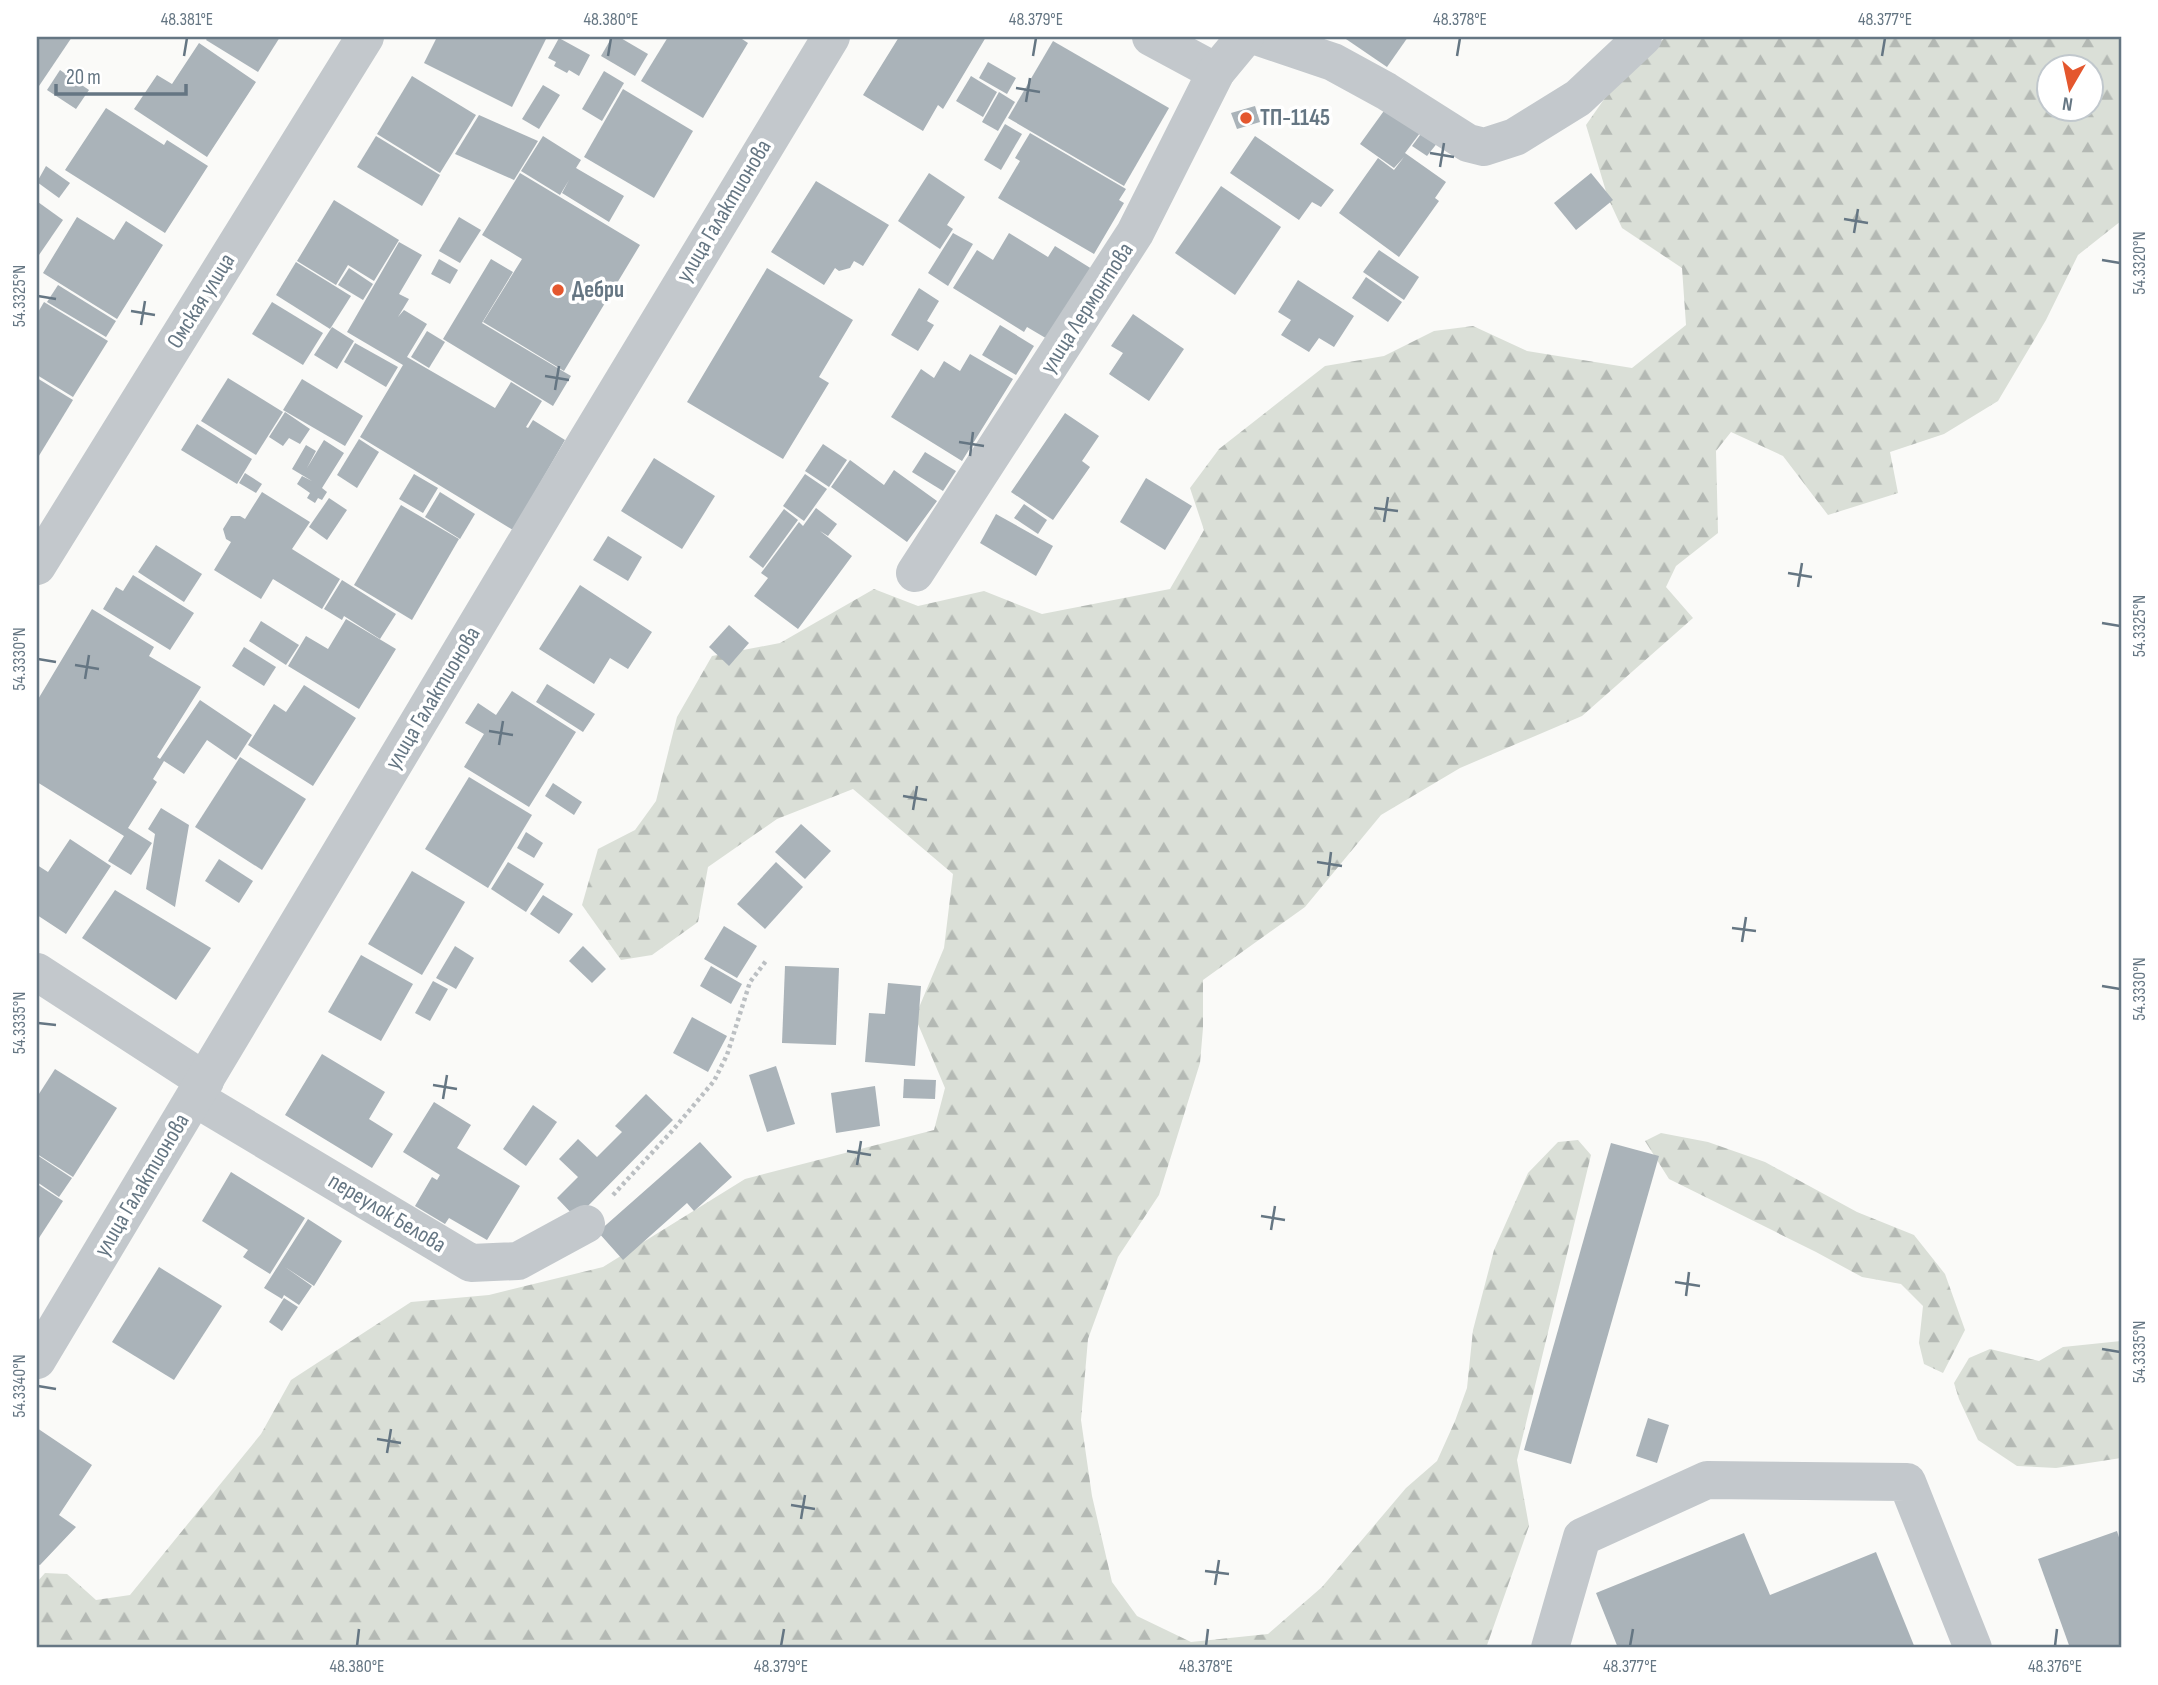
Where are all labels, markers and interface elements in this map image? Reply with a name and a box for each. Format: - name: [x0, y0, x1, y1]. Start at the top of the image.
- text: 48.381°E: [161, 9, 213, 30]
- text: 48.380°E: [583, 9, 639, 30]
- text: 48.379°E: [1009, 9, 1063, 30]
- text: 48.378°E: [1433, 9, 1487, 30]
- text: 48.377°E: [1858, 9, 1912, 30]
- scale bar: [56, 52, 186, 96]
- north arrow: [2036, 52, 2106, 122]
- text: 20 m: [66, 65, 101, 90]
- text: N: [2061, 91, 2074, 115]
- place label: ТП-1145: [1260, 104, 1330, 132]
- marker: ТП-1145: [1238, 110, 1254, 126]
- street label: улица Галактионова: [670, 134, 778, 288]
- text: 54.3320°N: [2129, 231, 2150, 295]
- street label: улица Лермонтова: [1034, 237, 1140, 379]
- street label: Омская улица: [161, 248, 241, 354]
- text: 54.3325°N: [9, 265, 30, 327]
- place label: Дебри: [572, 276, 624, 304]
- marker: Дебри: [550, 282, 566, 298]
- text: 54.3325°N: [2129, 595, 2150, 657]
- street label: улица Галактионова: [379, 621, 487, 775]
- text: 54.3330°N: [9, 627, 30, 691]
- text: 54.3330°N: [2129, 957, 2150, 1021]
- text: 54.3335°N: [9, 992, 30, 1054]
- street label: улица Галактионова: [88, 1108, 196, 1262]
- street label: переулок Белова: [323, 1167, 451, 1259]
- text: 54.3335°N: [2129, 1321, 2150, 1383]
- text: 54.3340°N: [9, 1354, 30, 1418]
- text: 48.380°E: [329, 1656, 385, 1677]
- text: 48.379°E: [754, 1656, 808, 1677]
- text: 48.378°E: [1179, 1656, 1233, 1677]
- text: 48.377°E: [1603, 1656, 1657, 1677]
- text: 48.376°E: [2028, 1656, 2082, 1677]

